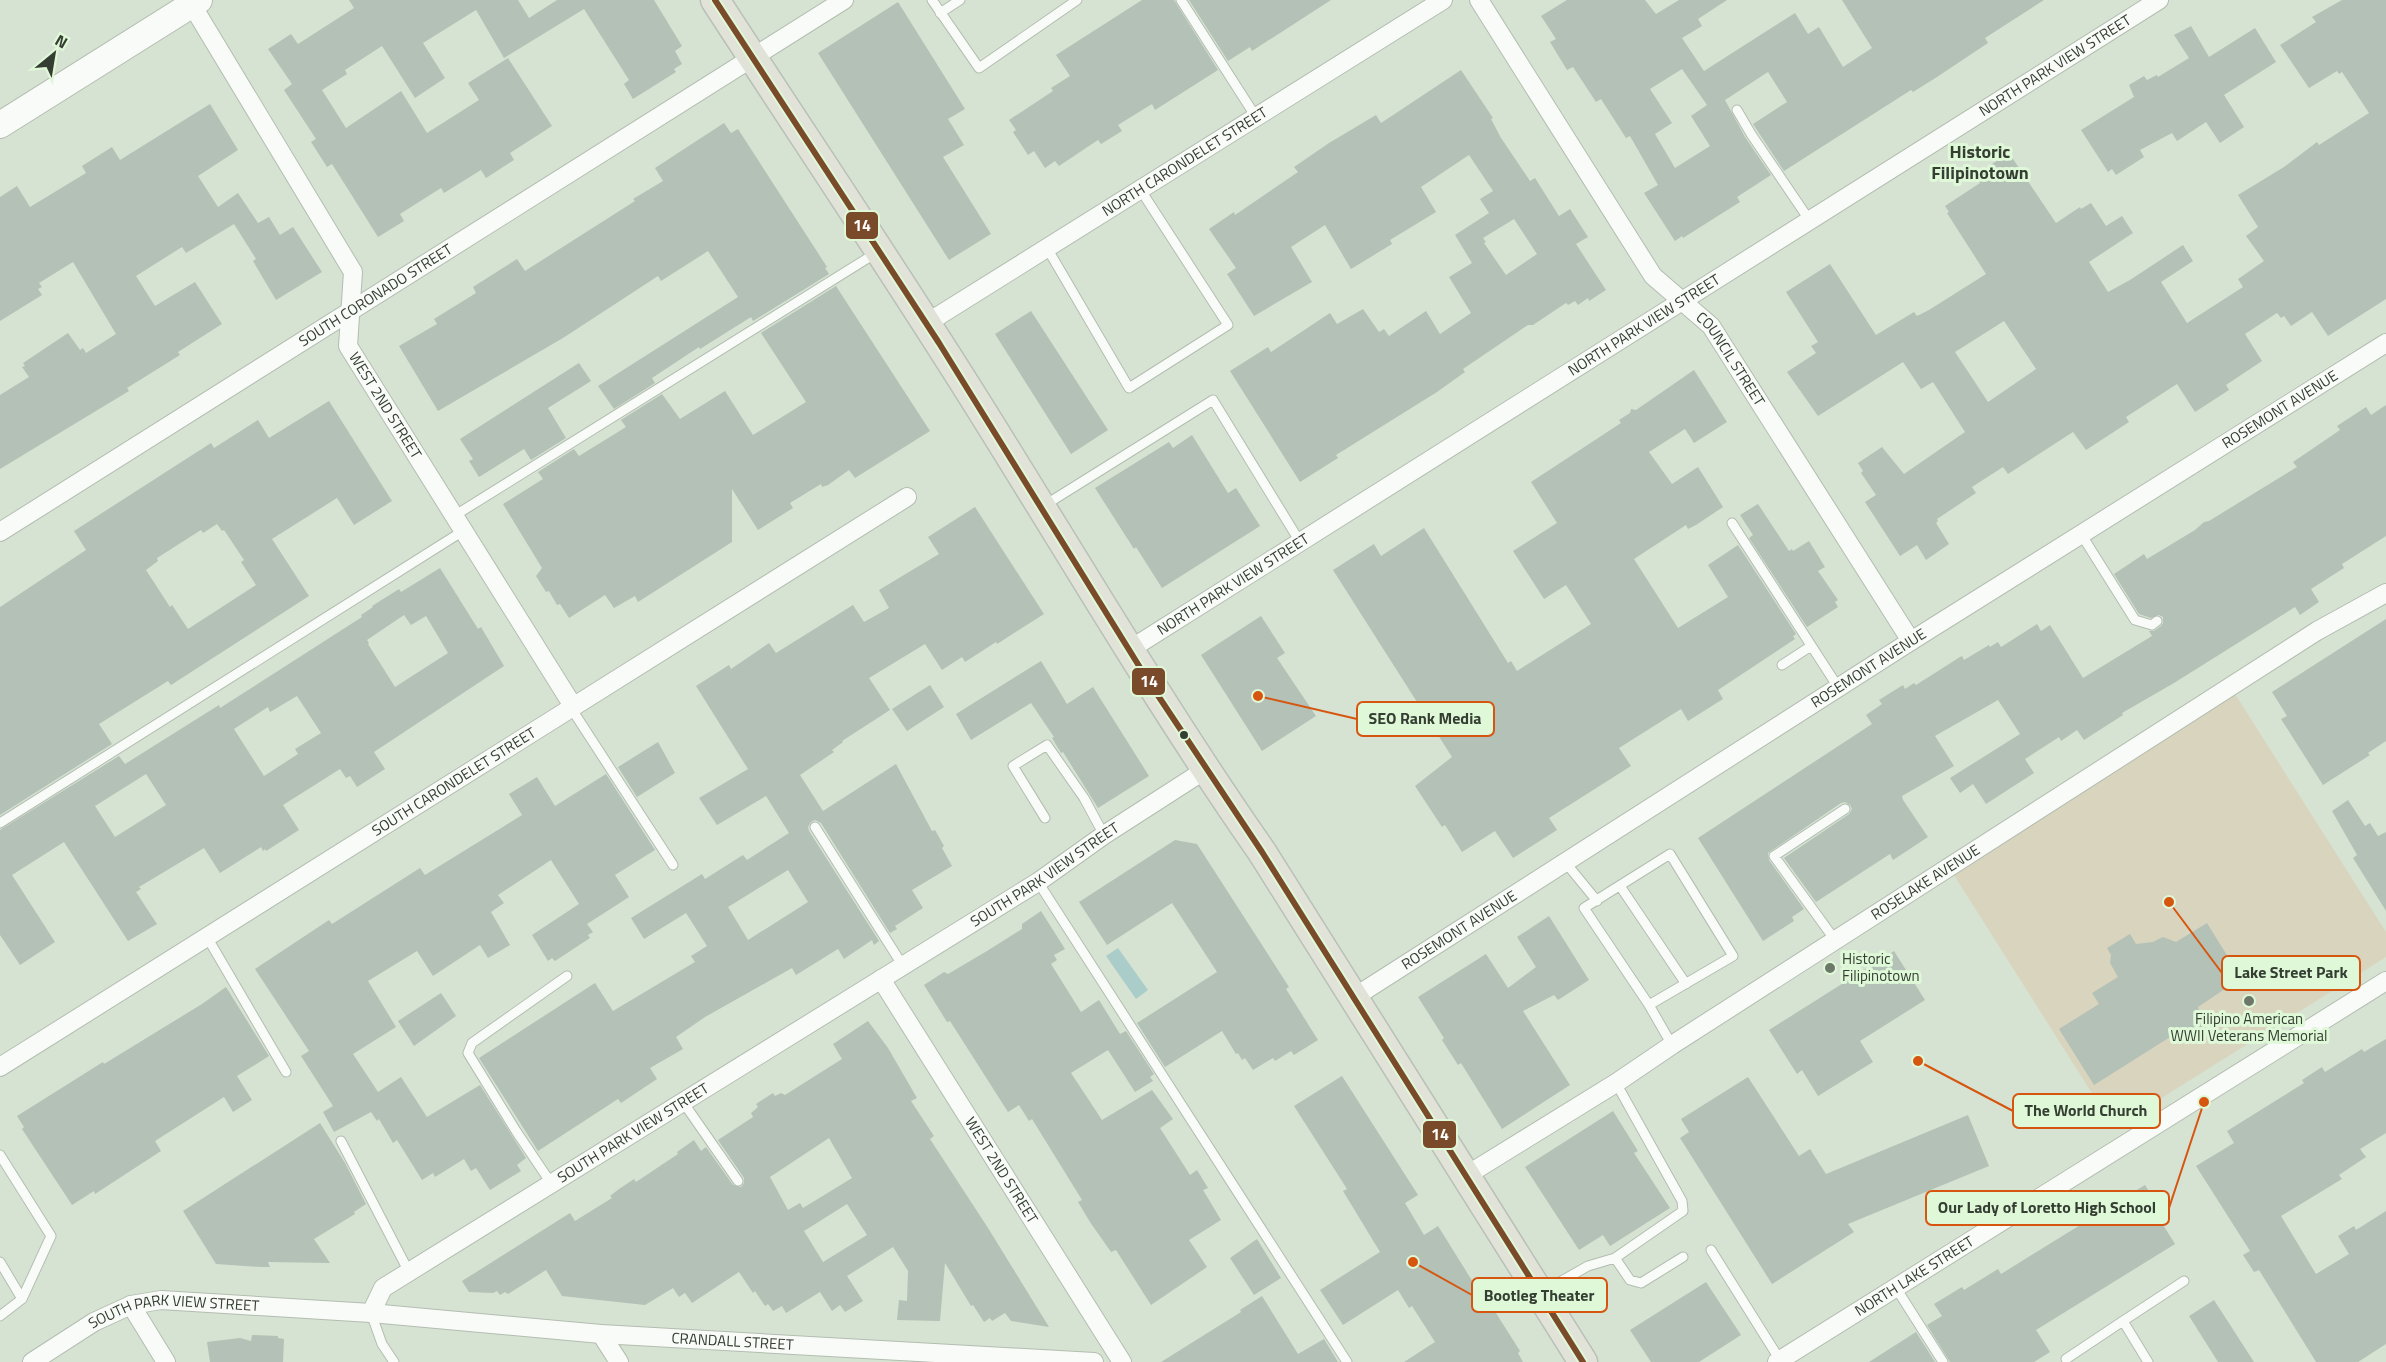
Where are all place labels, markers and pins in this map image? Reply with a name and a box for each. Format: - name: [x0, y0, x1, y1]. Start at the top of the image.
- callout: SEO Rank Media: [1357, 702, 1494, 736]
- unlabelled marker: [1178, 729, 1190, 741]
- place label: Historic Filipinotown: [1842, 947, 1920, 987]
- callout: Lake Street Park: [2222, 956, 2360, 990]
- marker: Historic Filipinotown: [1823, 961, 1837, 975]
- marker: Filipino American WWII Veterans Memorial: [2242, 994, 2256, 1008]
- place label: Filipino American WWII Veterans Memorial: [2171, 1007, 2327, 1047]
- callout: The World Church: [2013, 1094, 2160, 1128]
- callout: Our Lady of Loretto High School: [1926, 1191, 2169, 1225]
- callout: Bootleg Theater: [1472, 1278, 1607, 1312]

